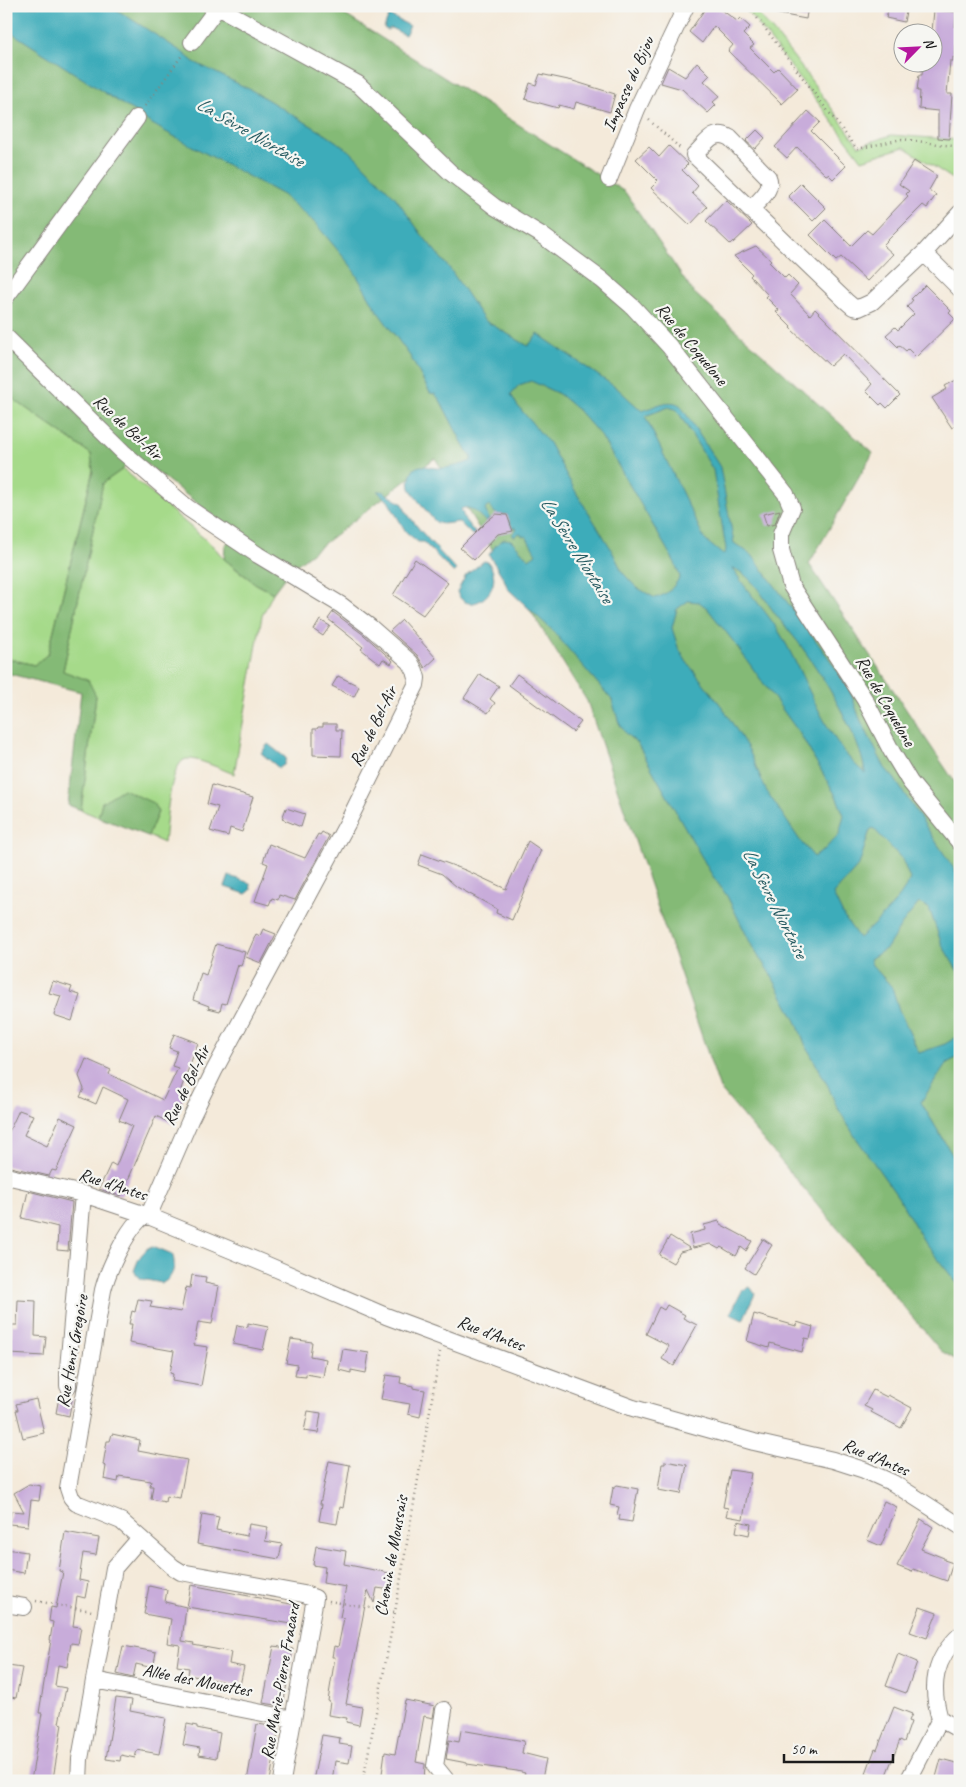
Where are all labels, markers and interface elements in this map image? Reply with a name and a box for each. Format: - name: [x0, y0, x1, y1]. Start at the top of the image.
- north arrow: [894, 22, 944, 72]
- street label: Impasse du Bijou: [597, 32, 659, 135]
- text: N: [920, 35, 940, 52]
- water label: La Sèvre Niortaise: [192, 92, 310, 174]
- street label: Rue de Coquelone: [651, 298, 734, 391]
- street label: Rue de Bel-Air: [89, 390, 169, 466]
- water label: La Sèvre Niortaise: [535, 493, 620, 609]
- street label: Rue de Coquelone: [851, 652, 921, 751]
- street label: Rue de Bel-Air: [344, 680, 403, 770]
- water label: La Sèvre Niortaise: [737, 844, 814, 964]
- street label: Rue de Bel-Air: [157, 1039, 216, 1129]
- street label: Rue d'Antes: [76, 1163, 151, 1206]
- street label: Rue Henri Gregoire: [51, 1292, 93, 1409]
- street label: Rue d'Antes: [454, 1310, 529, 1356]
- street label: Rue d'Antes: [839, 1433, 914, 1482]
- street label: Chemin de Moussais: [370, 1492, 413, 1618]
- street label: Rue Marie-Pierre Fracard: [255, 1598, 305, 1761]
- street label: Allée des Mouettes: [141, 1659, 255, 1702]
- scale bar: [784, 1732, 892, 1764]
- text: 50 m: [791, 1740, 818, 1759]

